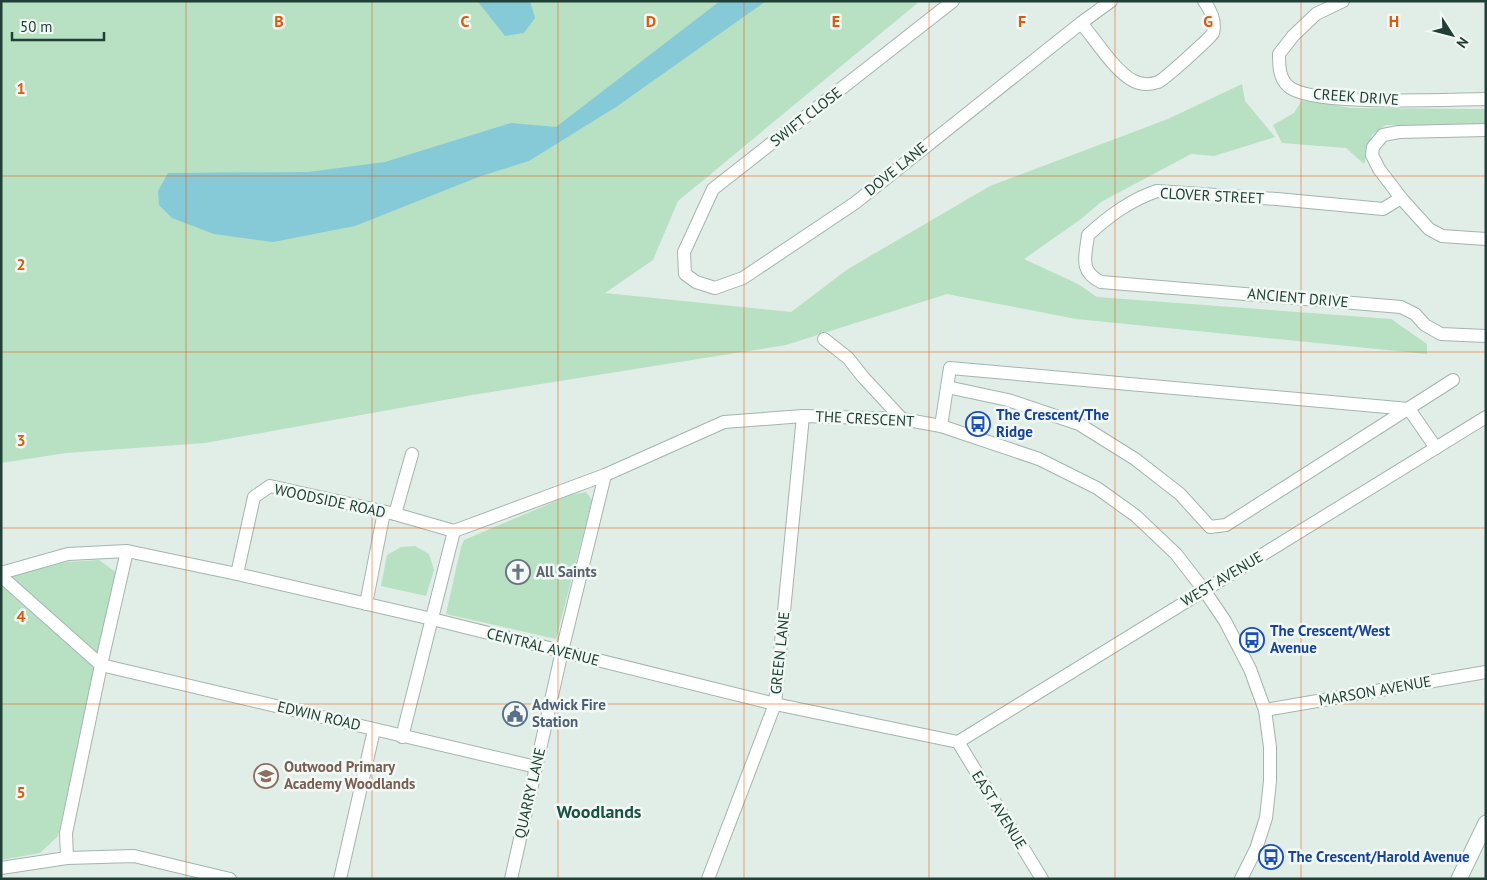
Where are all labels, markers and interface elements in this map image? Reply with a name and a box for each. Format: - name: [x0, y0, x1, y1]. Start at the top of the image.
- scale bar: [12, 10, 105, 42]
- north arrow: [1427, 10, 1477, 60]
- text: B: [274, 11, 284, 31]
- text: C: [461, 11, 470, 31]
- text: D: [646, 11, 656, 31]
- text: E: [832, 11, 840, 31]
- text: F: [1018, 11, 1026, 31]
- text: G: [1203, 11, 1213, 31]
- text: H: [1389, 11, 1399, 31]
- text: 50 m: [20, 17, 53, 36]
- text: N: [1453, 34, 1473, 52]
- text: 1: [16, 78, 26, 98]
- street label: SWIFT CLOSE: [766, 83, 845, 151]
- street label: CREEK DRIVE: [1313, 84, 1400, 109]
- street label: DOVE LANE: [861, 138, 931, 200]
- street label: CLOVER STREET: [1159, 183, 1265, 208]
- text: 2: [16, 254, 26, 274]
- street label: ANCIENT DRIVE: [1247, 284, 1349, 311]
- place label: The Crescent/The Ridge: [996, 405, 1109, 441]
- street label: THE CRESCENT: [815, 406, 916, 431]
- bus stop icon: The Crescent/The Ridge: [965, 411, 991, 437]
- text: 3: [16, 430, 26, 450]
- street label: WOODSIDE ROAD: [273, 479, 388, 522]
- street label: WEST AVENUE: [1177, 547, 1266, 610]
- church icon: All Saints: [505, 559, 531, 585]
- place label: All Saints: [536, 562, 597, 581]
- text: 4: [16, 606, 26, 626]
- street label: GREEN LANE: [766, 611, 793, 695]
- place label: The Crescent/West Avenue: [1270, 621, 1391, 657]
- street label: CENTRAL AVENUE: [485, 623, 601, 670]
- bus stop icon: The Crescent/West Avenue: [1239, 627, 1265, 653]
- street label: MARSON AVENUE: [1317, 671, 1433, 710]
- place label: Adwick Fire Station: [532, 695, 606, 731]
- street label: EDWIN ROAD: [275, 697, 363, 734]
- public building icon: Adwick Fire Station: [502, 701, 528, 727]
- street label: QUARRY LANE: [510, 746, 549, 840]
- place label: Outwood Primary Academy Woodlands: [284, 757, 415, 793]
- school or university icon: Outwood Primary Academy Woodlands: [253, 763, 279, 789]
- street label: EAST AVENUE: [968, 767, 1031, 852]
- text: 5: [16, 782, 26, 802]
- district label: Woodlands: [557, 800, 642, 823]
- bus stop icon: The Crescent/Harold Avenue: [1258, 844, 1284, 870]
- place label: The Crescent/Harold Avenue: [1288, 847, 1470, 866]

